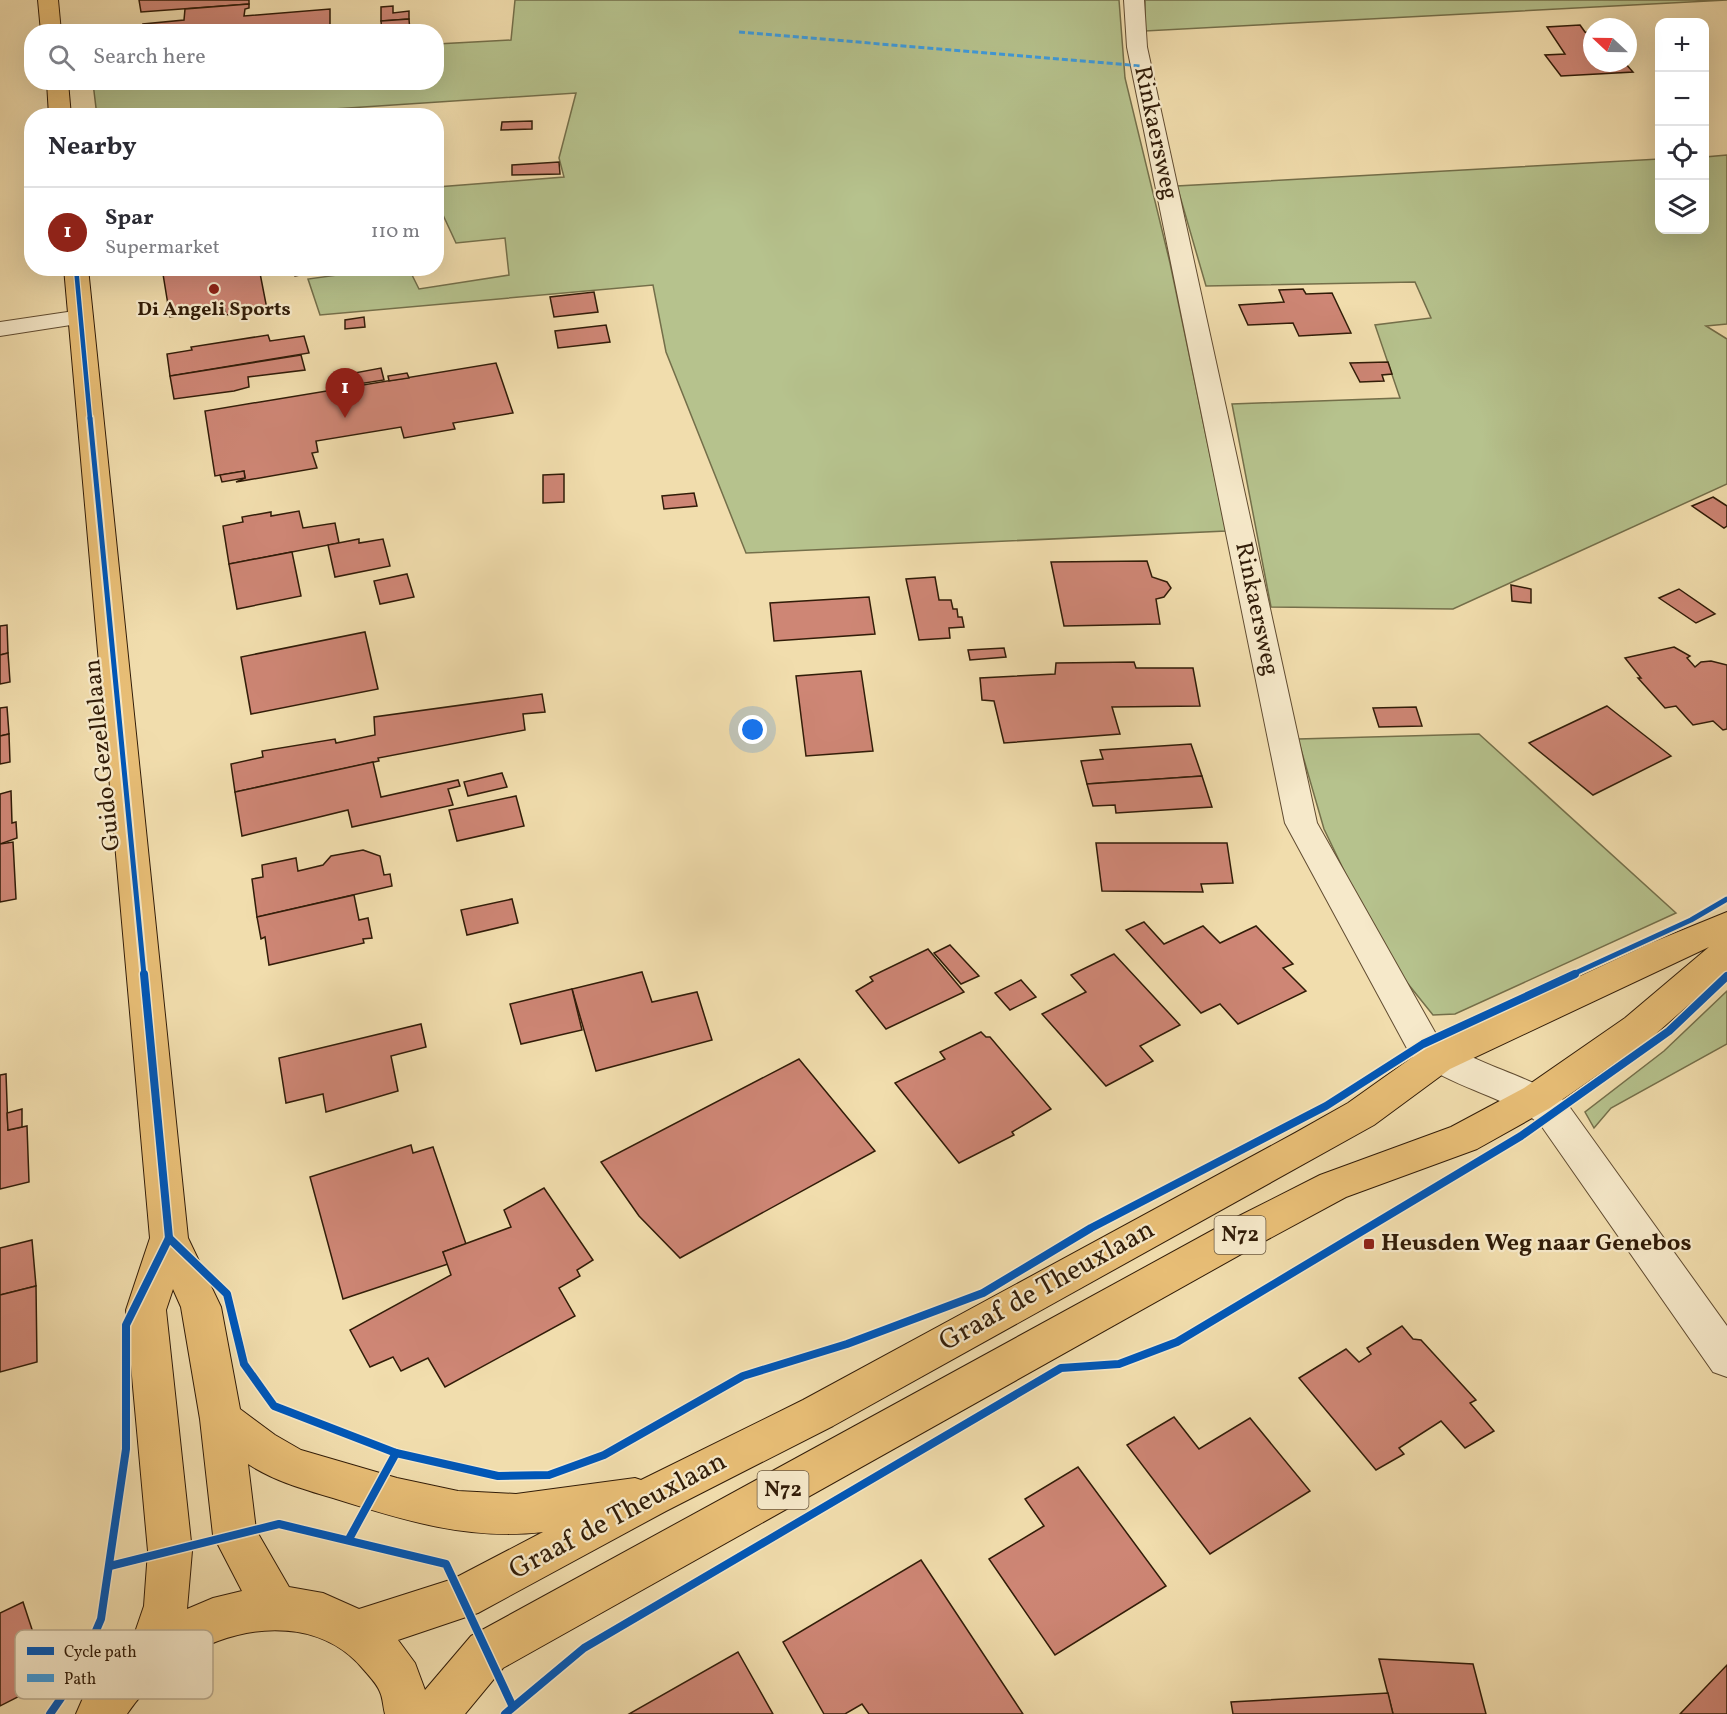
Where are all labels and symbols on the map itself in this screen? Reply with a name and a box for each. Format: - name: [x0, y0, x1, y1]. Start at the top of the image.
- north arrow: [1583, 18, 1637, 72]
- street label: Rinkaersweg: [1124, 63, 1186, 203]
- marker: Di Angeli Sports: [207, 282, 221, 296]
- place label: Di Angeli Sports: [137, 296, 291, 324]
- pin: 1: [326, 368, 364, 418]
- street label: Rinkaersweg: [1225, 539, 1287, 679]
- street label: Guido Gezellelaan: [76, 657, 130, 853]
- your location: [738, 715, 767, 744]
- street label: Graaf de Theuxlaan: [932, 1211, 1162, 1361]
- road number: N72: [1214, 1216, 1266, 1254]
- place label: Heusden Weg naar Genebos: [1381, 1227, 1692, 1261]
- marker: Heusden Weg naar Genebos: [1362, 1237, 1376, 1251]
- street label: Graaf de Theuxlaan: [502, 1442, 734, 1590]
- road number: N72: [758, 1471, 808, 1509]
- legend: [15, 1630, 213, 1699]
- text: Cycle path: [64, 1642, 137, 1664]
- text: Path: [64, 1669, 96, 1691]

